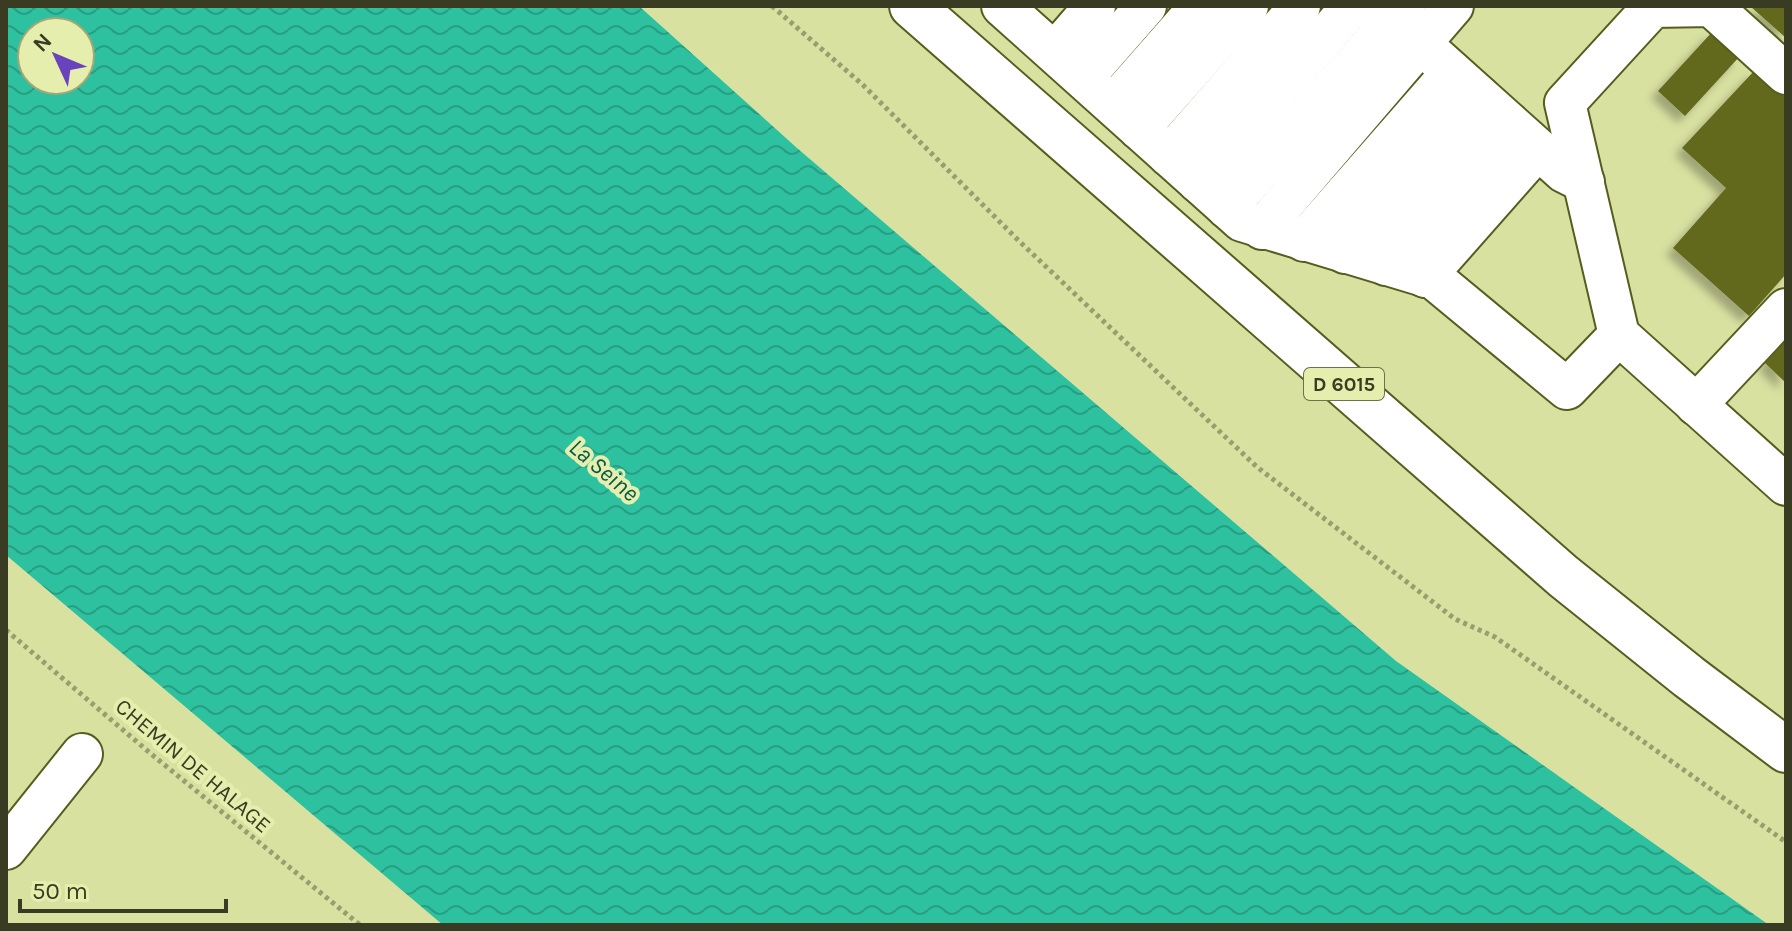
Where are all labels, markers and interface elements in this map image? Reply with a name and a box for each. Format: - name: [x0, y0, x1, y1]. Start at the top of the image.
- north arrow: [16, 16, 96, 96]
- text: N: [27, 28, 57, 58]
- road number: D 6015: [1304, 368, 1384, 400]
- water label: La Seine: [564, 433, 644, 507]
- street label: CHEMIN DE HALAGE: [110, 694, 276, 838]
- scale bar: [20, 863, 226, 913]
- text: 50 m: [32, 877, 88, 905]

